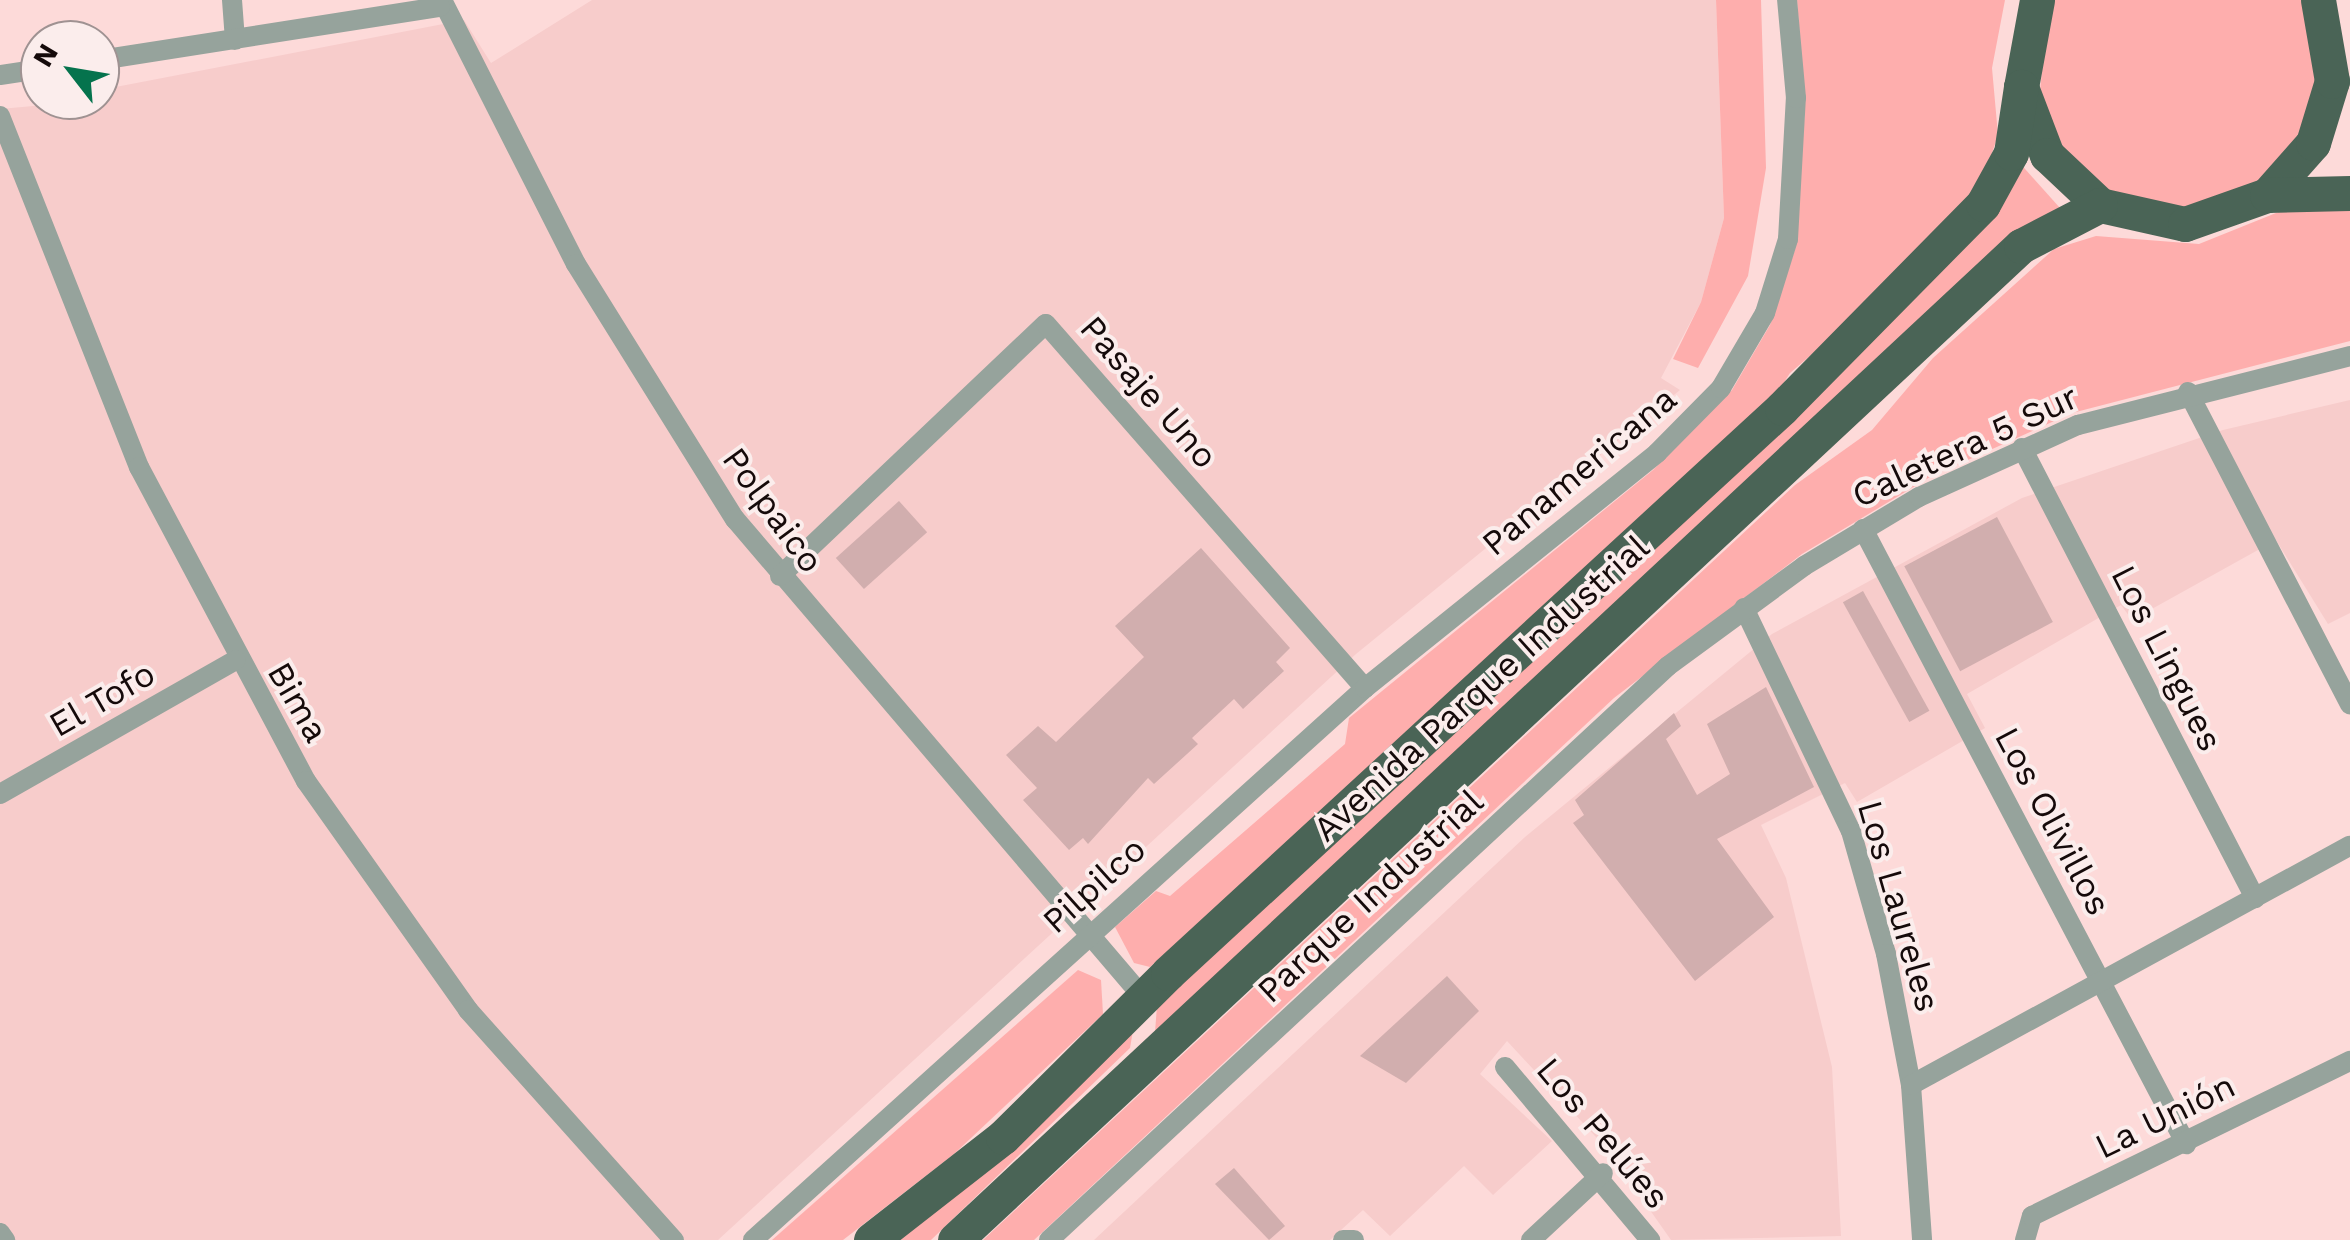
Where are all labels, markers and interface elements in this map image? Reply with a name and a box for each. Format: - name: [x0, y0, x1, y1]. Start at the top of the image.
- north arrow: [20, 20, 120, 120]
- text: N: [26, 38, 65, 73]
- street label: Pasaje Uno: [1071, 307, 1227, 477]
- street label: Caletera 5 Sur: [1845, 375, 2085, 517]
- street label: Panamericana: [1473, 378, 1685, 564]
- street label: Polpaico: [714, 439, 832, 581]
- street label: Avenida Parque Industrial: [1304, 526, 1658, 850]
- street label: Los Lingues: [2102, 558, 2232, 758]
- street label: El Tofo: [41, 652, 163, 746]
- street label: Bima: [258, 655, 338, 749]
- street label: Los Olivillos: [1986, 720, 2120, 922]
- street label: Parque Industrial: [1248, 781, 1492, 1011]
- street label: Los Laureles: [1849, 796, 1949, 1016]
- street label: Pilpilco: [1034, 828, 1154, 942]
- street label: Los Pelúes: [1528, 1049, 1678, 1217]
- street label: La Unión: [2088, 1064, 2242, 1168]

